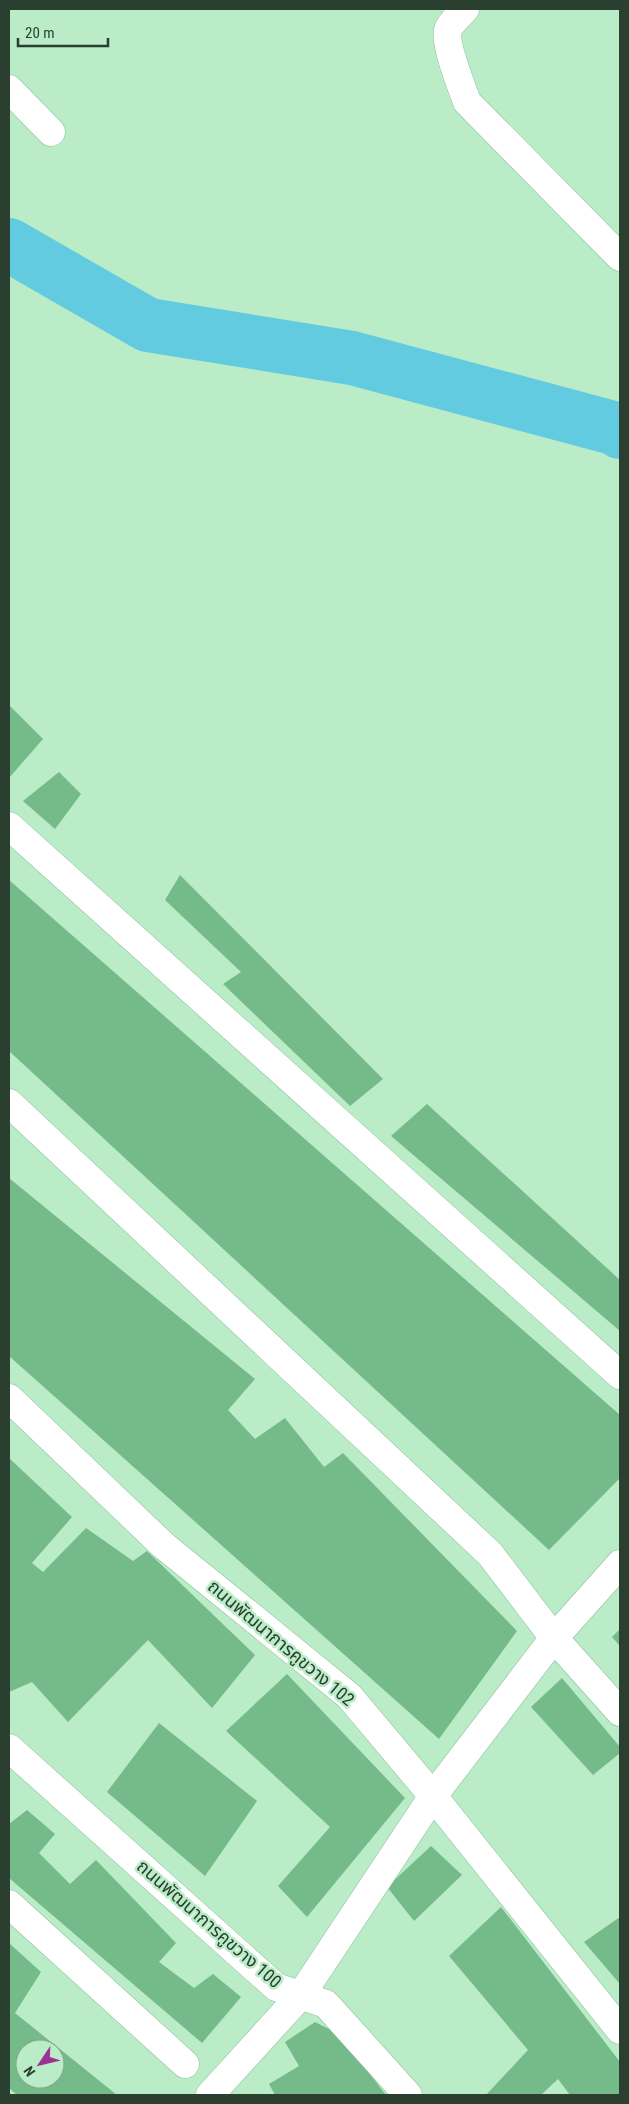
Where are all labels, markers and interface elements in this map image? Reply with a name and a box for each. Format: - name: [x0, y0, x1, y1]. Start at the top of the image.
- scale bar: [18, 15, 108, 47]
- text: 20 m: [25, 24, 55, 42]
- street label: ถนนพัฒนาการคูขวาง 102: [203, 1575, 359, 1712]
- street label: ถนนพัฒนาการคูขวาง 100: [132, 1855, 286, 1994]
- north arrow: [15, 2039, 65, 2089]
- text: N: [20, 2063, 38, 2080]

